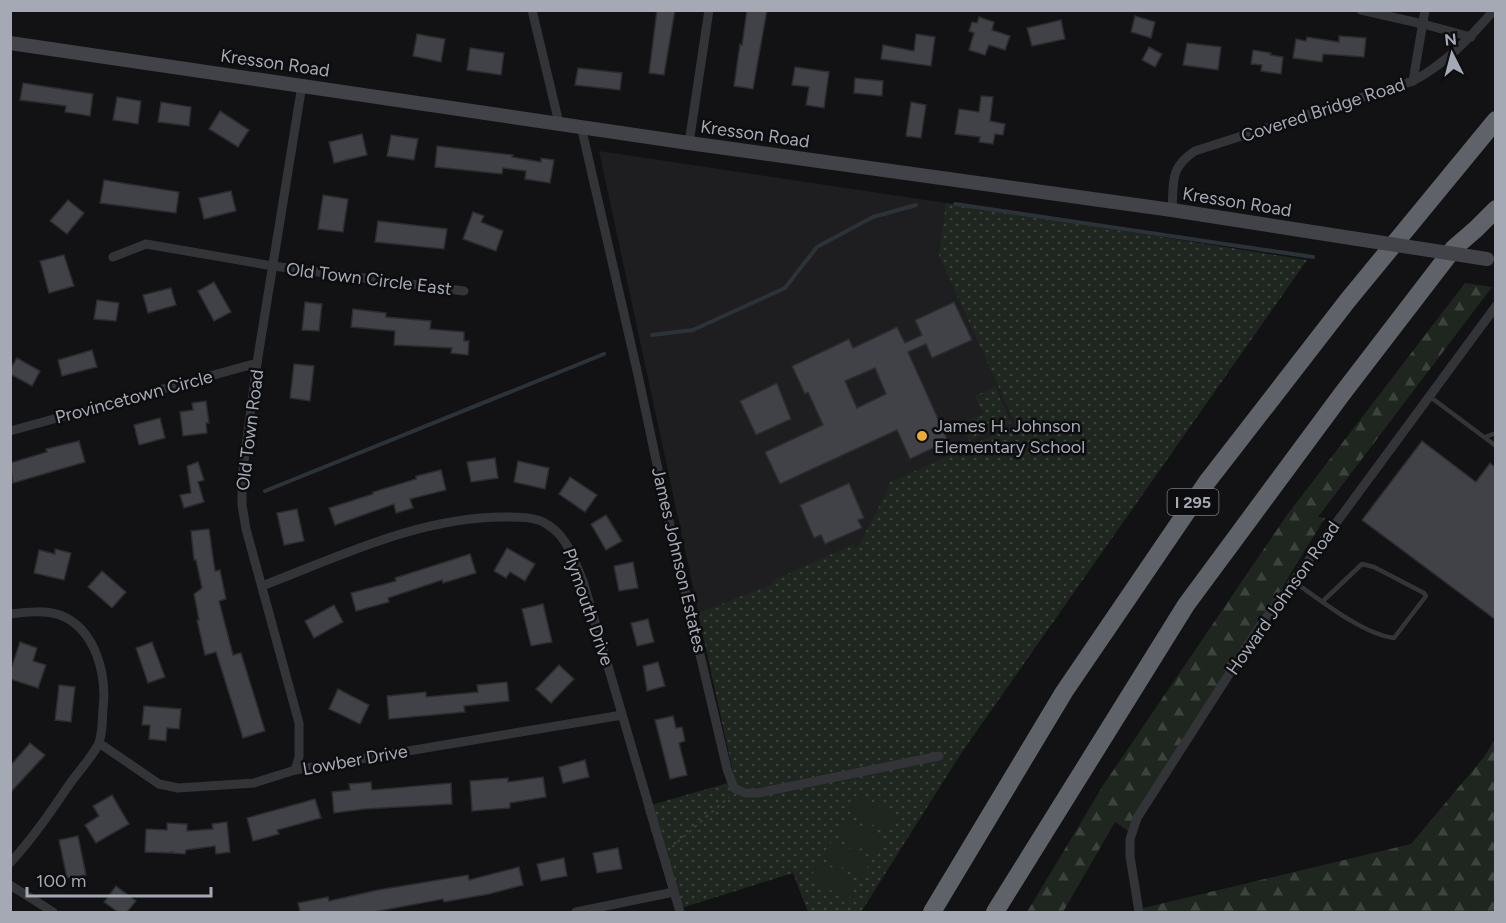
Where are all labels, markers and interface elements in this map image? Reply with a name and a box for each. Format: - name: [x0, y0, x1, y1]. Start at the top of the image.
- north arrow: [1422, 24, 1482, 84]
- text: N: [1443, 29, 1458, 50]
- street label: Kresson Road: [219, 44, 331, 82]
- street label: Covered Bridge Road: [1238, 73, 1408, 147]
- street label: Kresson Road: [699, 115, 811, 153]
- street label: Kresson Road: [1181, 183, 1293, 221]
- street label: Old Town Circle East: [285, 258, 453, 300]
- street label: Provincetown Circle: [53, 365, 215, 429]
- street label: Old Town Road: [232, 368, 268, 492]
- place label: James H. Johnson Elementary School: [934, 415, 1085, 458]
- marker: James H. Johnson Elementary School: [915, 429, 929, 443]
- street label: James Johnson Estates: [647, 465, 711, 655]
- road number: I 295: [1168, 489, 1218, 515]
- street label: Howard Johnson Road: [1222, 517, 1344, 679]
- street label: Plymouth Drive: [558, 545, 618, 669]
- street label: Lowber Drive: [301, 740, 409, 780]
- scale bar: [27, 860, 212, 898]
- text: 100 m: [36, 870, 86, 892]

